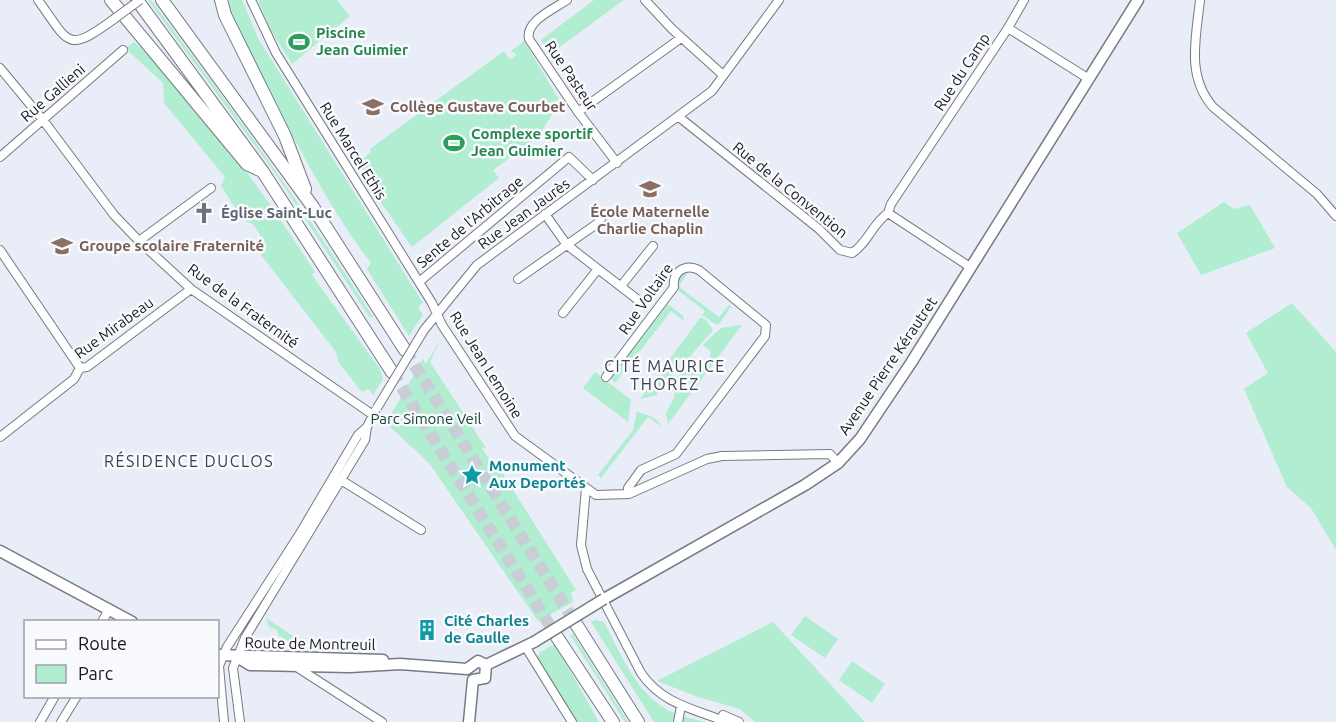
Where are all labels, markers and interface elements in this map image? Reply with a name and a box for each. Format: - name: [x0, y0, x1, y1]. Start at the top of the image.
- place label: Piscine Jean Guimier: [316, 24, 409, 58]
- sports icon: Piscine Jean Guimier: [287, 30, 311, 54]
- street label: Rue du Camp: [930, 30, 993, 114]
- street label: Rue Pasteur: [542, 37, 601, 114]
- street label: Rue Gallieni: [17, 60, 88, 125]
- school or university icon: Collège Gustave Courbet: [361, 95, 385, 119]
- place label: Collège Gustave Courbet: [390, 98, 566, 115]
- street label: Rue Marcel Ethis: [317, 99, 390, 203]
- place label: Complexe sportif Jean Guimier: [471, 125, 593, 159]
- sports icon: Complexe sportif Jean Guimier: [442, 131, 466, 155]
- street label: Rue de la Convention: [730, 138, 851, 241]
- street label: Sente de l'Arbitrage: [413, 172, 526, 271]
- street label: Rue Jean Jaurès: [475, 175, 573, 253]
- school or university icon: École Maternelle Charlie Chaplin: [638, 177, 662, 201]
- church icon: Église Saint-Luc: [192, 201, 216, 225]
- place label: École Maternelle Charlie Chaplin: [590, 203, 710, 237]
- place label: Église Saint-Luc: [221, 204, 332, 221]
- school or university icon: Groupe scolaire Fraternité: [50, 234, 74, 258]
- place label: Groupe scolaire Fraternité: [79, 237, 264, 254]
- street label: Rue de la Fraternité: [185, 260, 302, 351]
- street label: Rue Voltaire: [615, 260, 676, 337]
- street label: Rue Mirabeau: [71, 293, 156, 362]
- street label: Avenue Pierre Kérautret: [835, 293, 940, 438]
- street label: Rue Jean Lemoine: [447, 308, 526, 421]
- district label: CITÉ MAURICE THOREZ: [604, 355, 726, 393]
- park label: Parc Simone Veil: [371, 410, 482, 427]
- district label: RÉSIDENCE DUCLOS: [104, 450, 274, 470]
- place label: Monument Aux Deportés: [489, 457, 586, 491]
- place icon: Monument Aux Deportés: [460, 463, 484, 487]
- place label: Cité Charles de Gaulle: [444, 612, 529, 646]
- building icon: Cité Charles de Gaulle: [415, 618, 439, 642]
- legend: [24, 620, 219, 698]
- text: Route: [78, 633, 127, 653]
- street label: Route de Montreuil: [244, 634, 376, 653]
- text: Parc: [78, 663, 113, 683]

